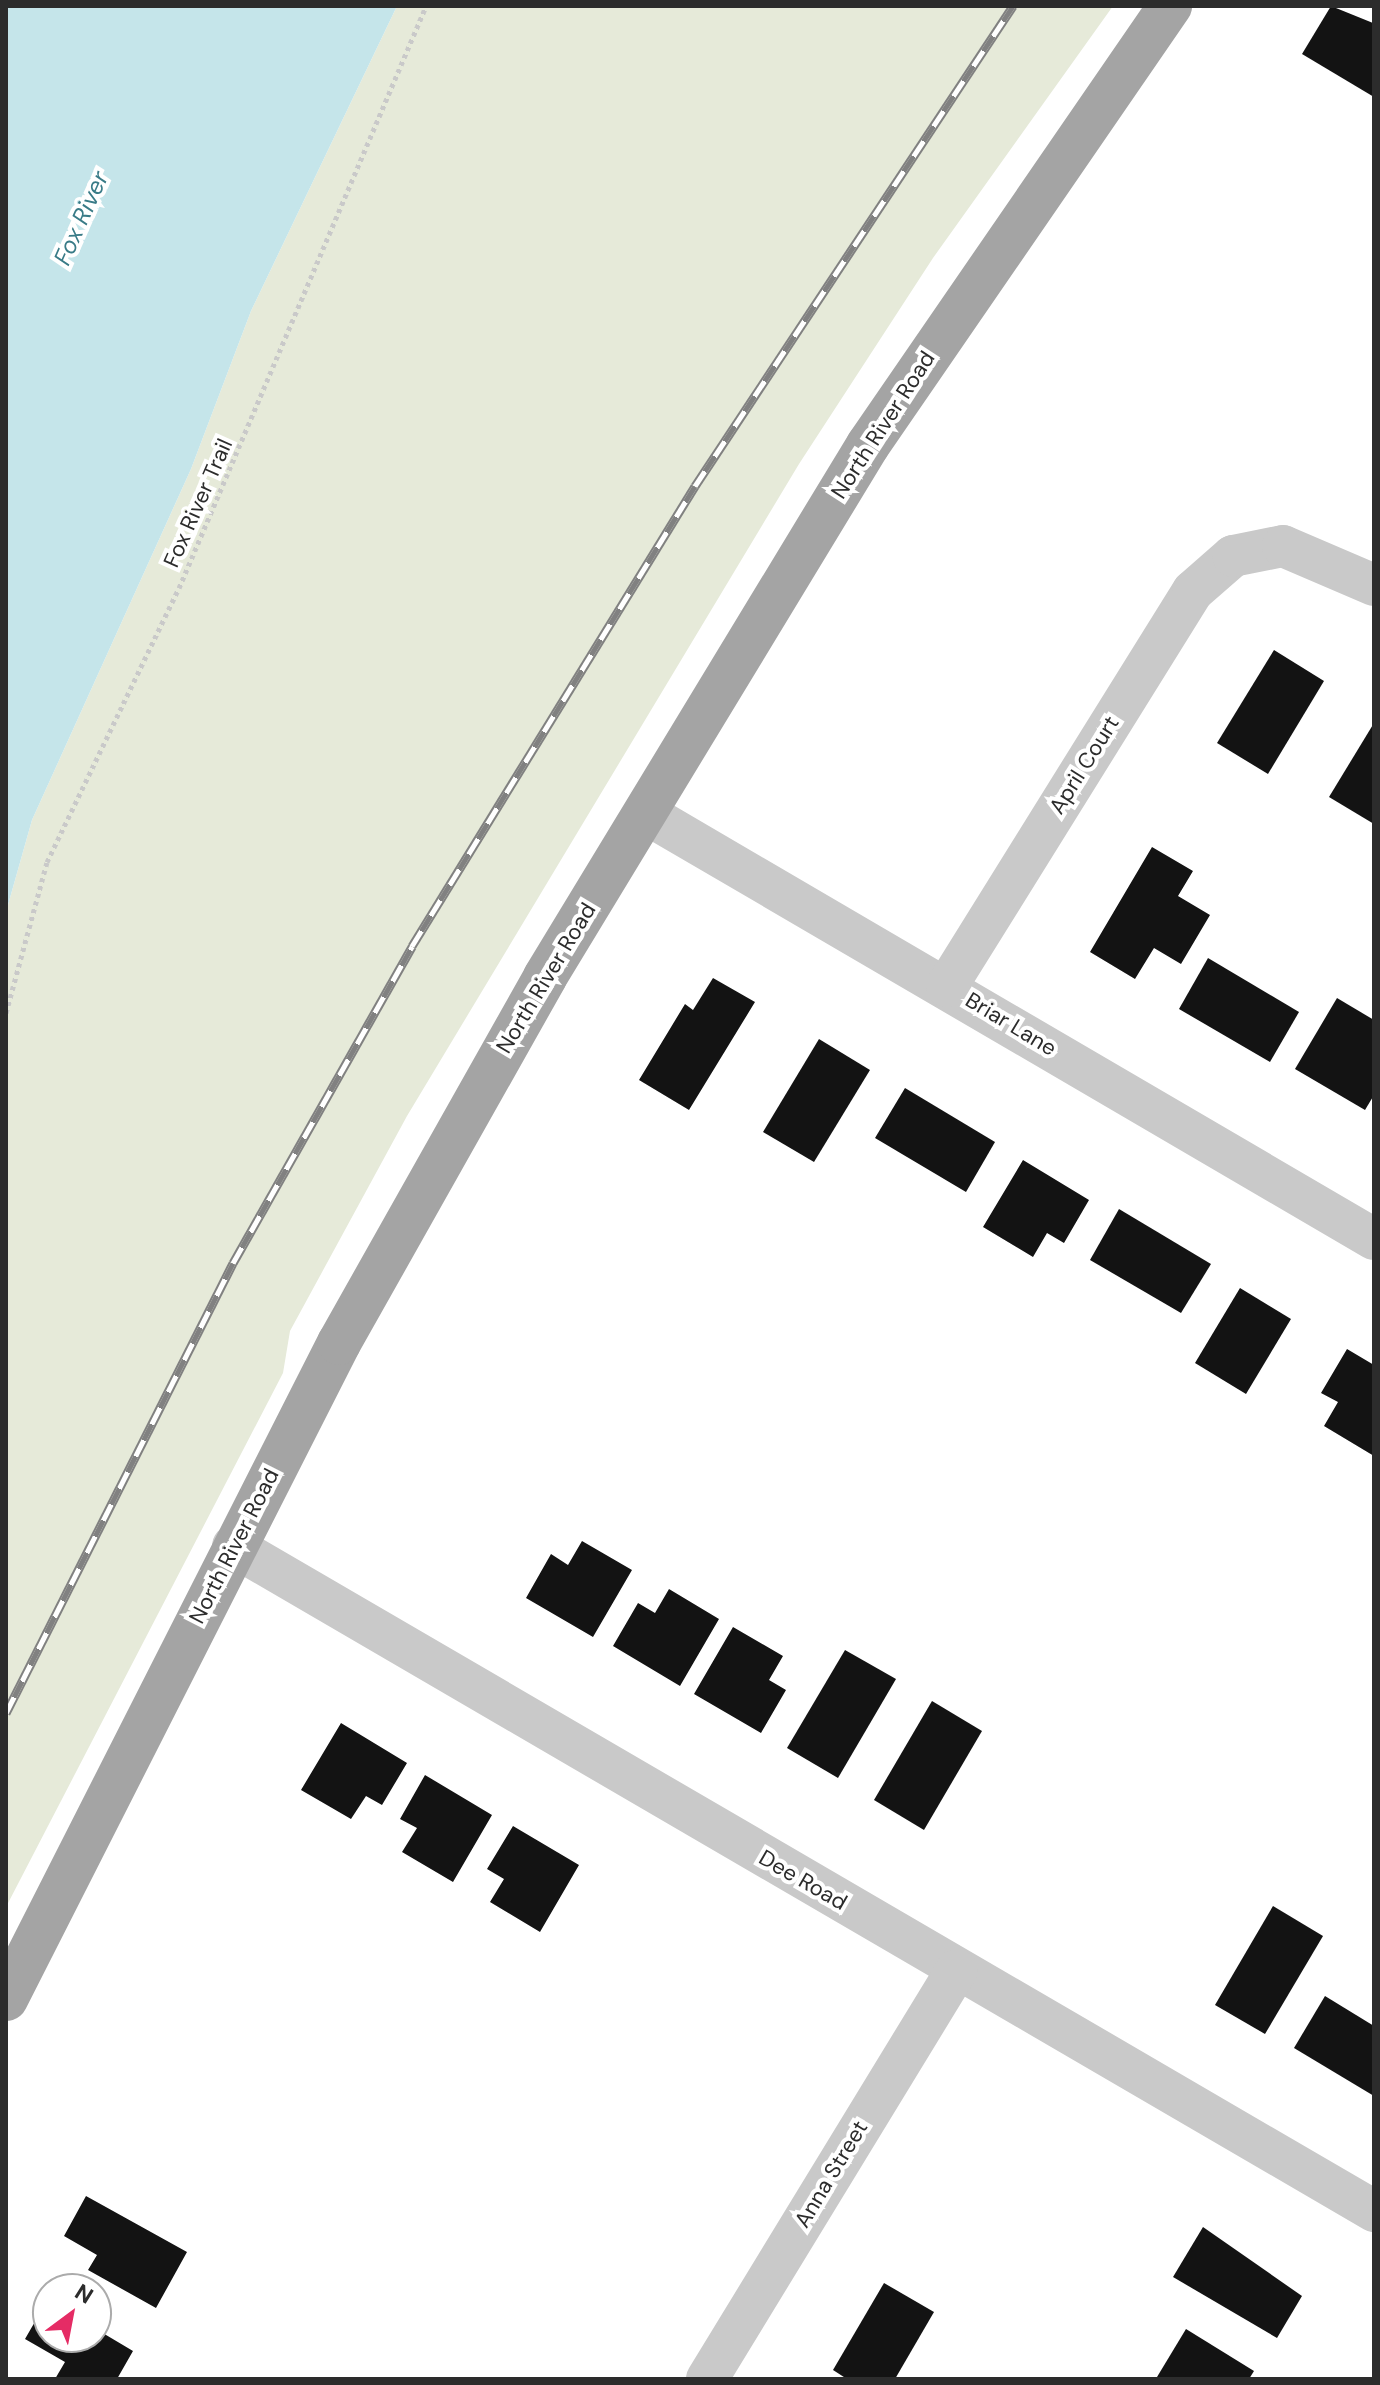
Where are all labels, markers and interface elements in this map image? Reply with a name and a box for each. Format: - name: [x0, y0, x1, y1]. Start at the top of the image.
- water label: Fox River: [48, 167, 114, 269]
- street label: North River Road: [825, 346, 941, 504]
- street label: Fox River Trail: [158, 435, 238, 571]
- street label: April Court: [1043, 711, 1125, 819]
- street label: North River Road: [491, 898, 601, 1058]
- street label: Briar Lane: [961, 987, 1061, 1061]
- street label: North River Road: [184, 1464, 284, 1628]
- street label: Dee Road: [754, 1844, 852, 1916]
- street label: Anna Street: [789, 2116, 873, 2232]
- north arrow: [32, 2273, 112, 2353]
- text: N: [69, 2277, 98, 2310]

